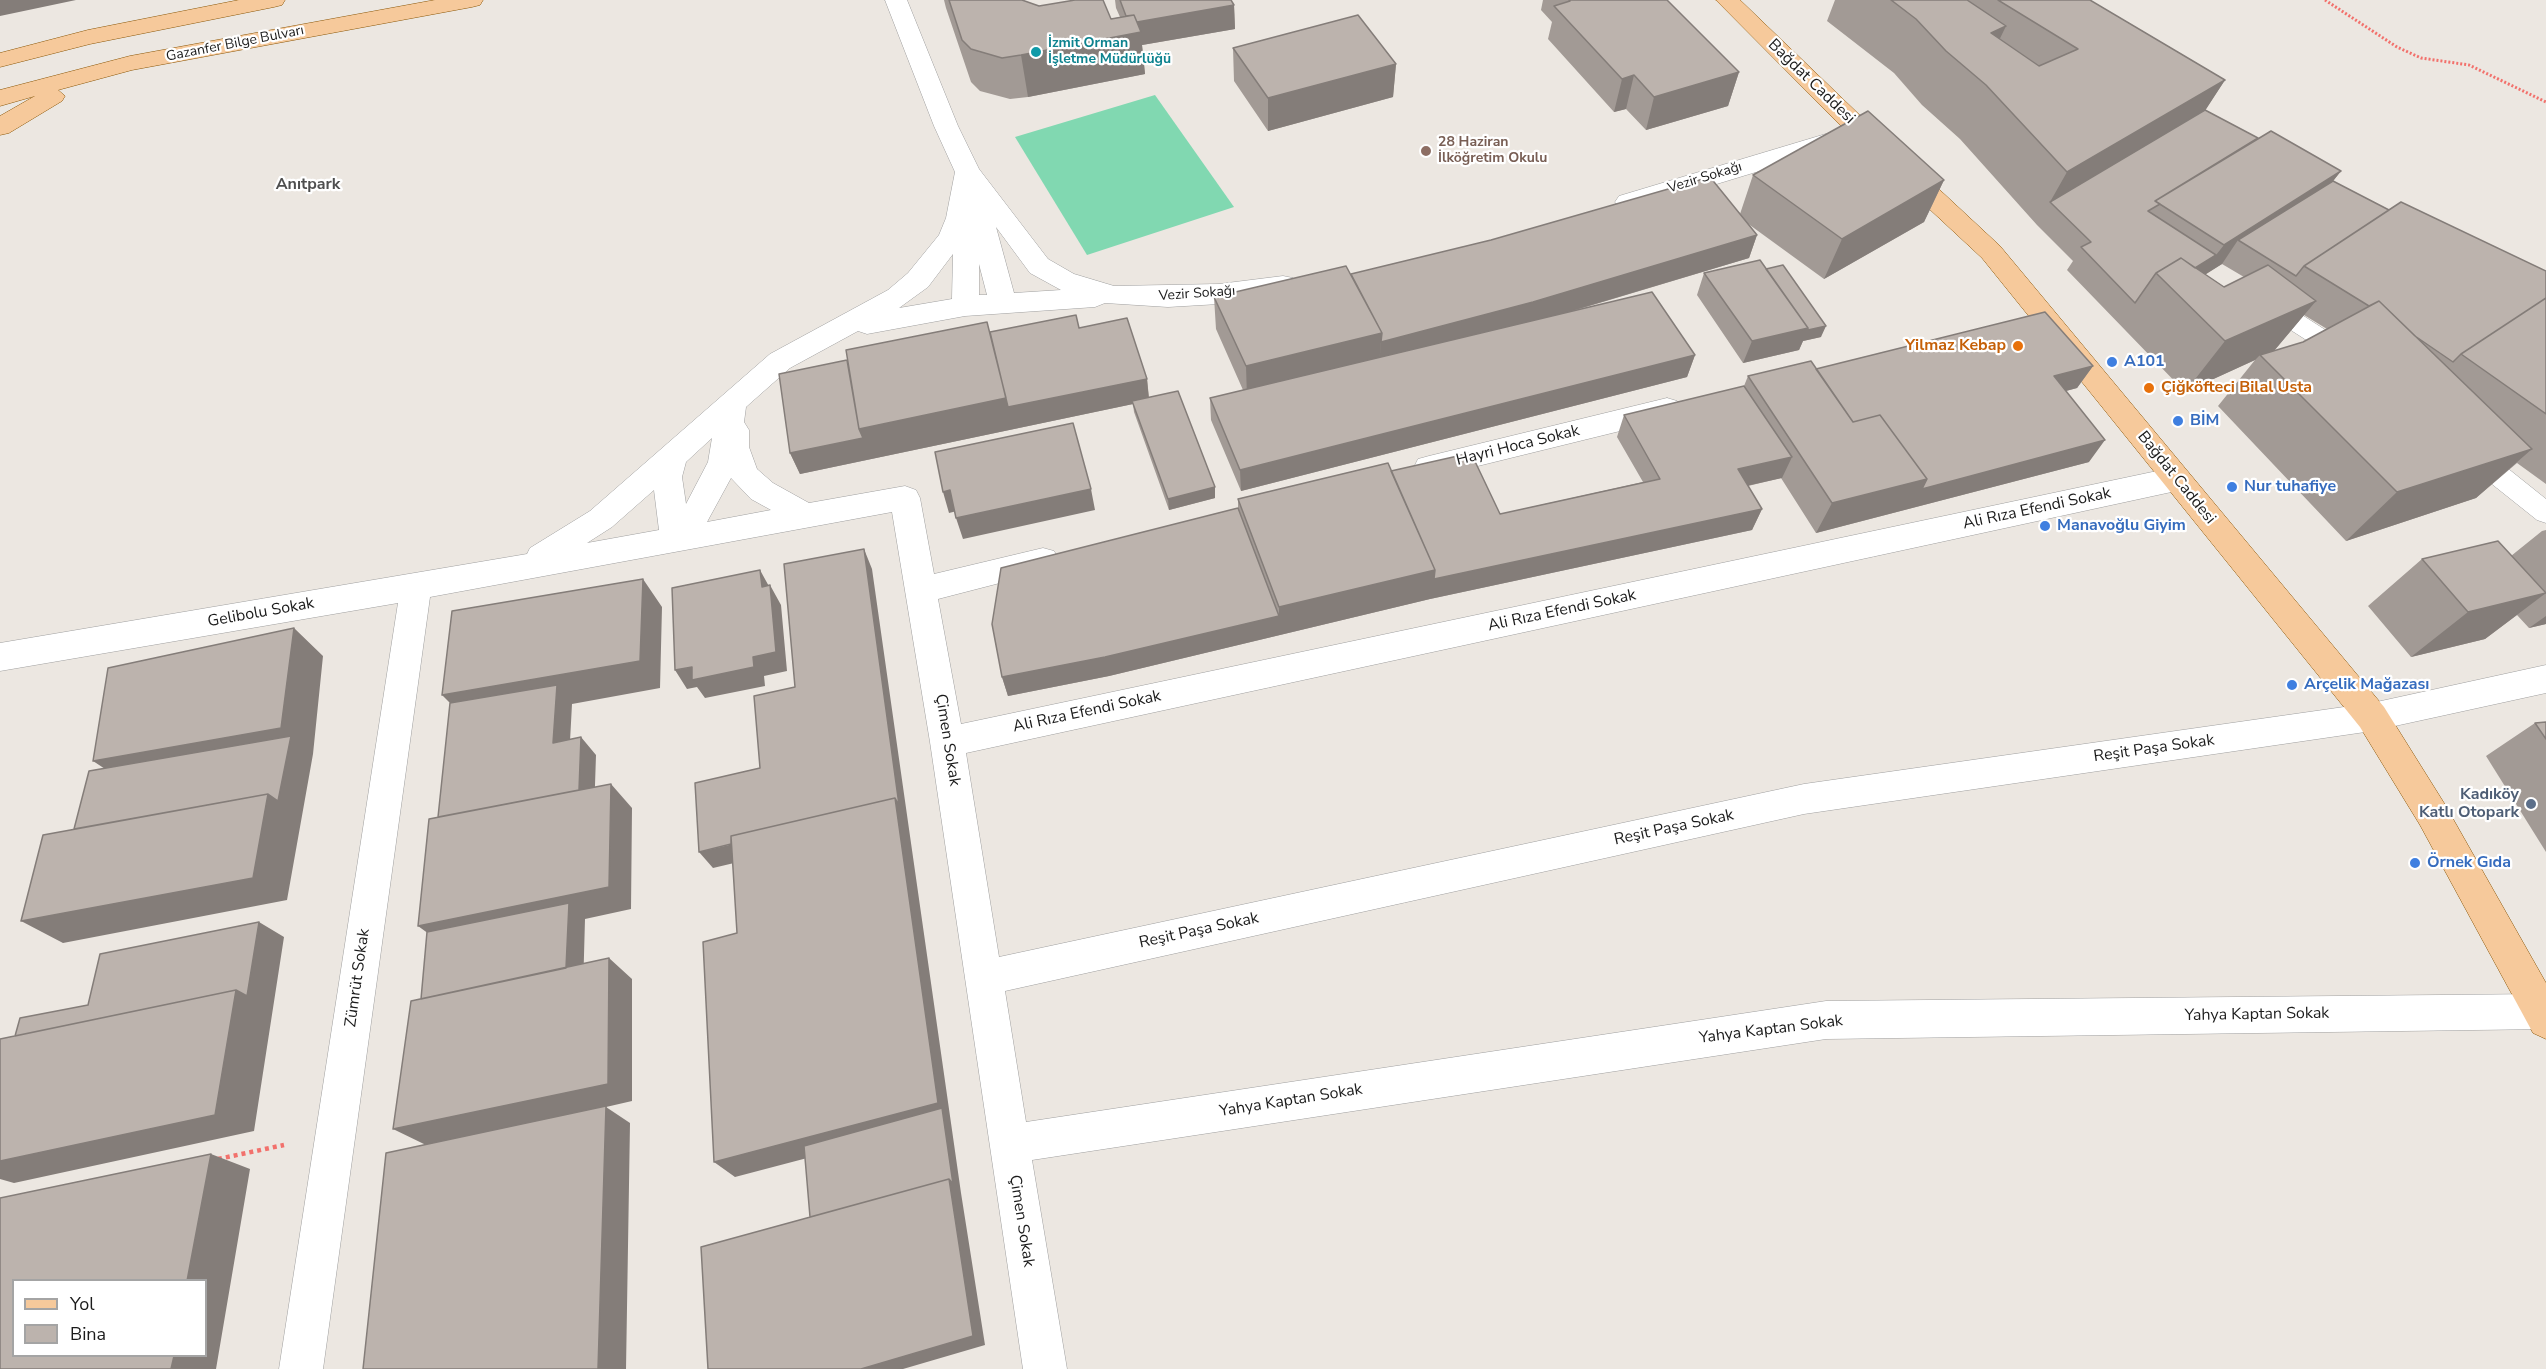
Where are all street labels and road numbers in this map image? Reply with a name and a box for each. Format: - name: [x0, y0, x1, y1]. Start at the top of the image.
- street label: Gazanfer Bilge Bulvarı: [165, 22, 305, 66]
- street label: Bağdat Caddesi: [1763, 36, 1859, 128]
- street label: Vezir Sokağı: [1666, 159, 1744, 197]
- street label: Vezir Sokağı: [1158, 283, 1236, 305]
- street label: Hayri Hoca Sokak: [1454, 421, 1582, 471]
- street label: Bağdat Caddesi: [2133, 428, 2219, 528]
- street label: Ali Rıza Efendi Sokak: [1961, 484, 2113, 534]
- street label: Ali Rıza Efendi Sokak: [1486, 586, 1638, 636]
- street label: Gelibolu Sokak: [206, 594, 316, 632]
- street label: Ali Rıza Efendi Sokak: [1011, 687, 1163, 737]
- street label: Çimen Sokak: [930, 693, 964, 787]
- street label: Reşit Paşa Sokak: [2092, 731, 2216, 767]
- street label: Reşit Paşa Sokak: [1612, 806, 1736, 850]
- street label: Reşit Paşa Sokak: [1137, 909, 1261, 953]
- street label: Zümrüt Sokak: [342, 927, 374, 1029]
- street label: Yahya Kaptan Sokak: [2185, 1004, 2329, 1026]
- street label: Yahya Kaptan Sokak: [1698, 1012, 1844, 1048]
- street label: Yahya Kaptan Sokak: [1218, 1080, 1364, 1122]
- street label: Çimen Sokak: [1004, 1174, 1038, 1268]

